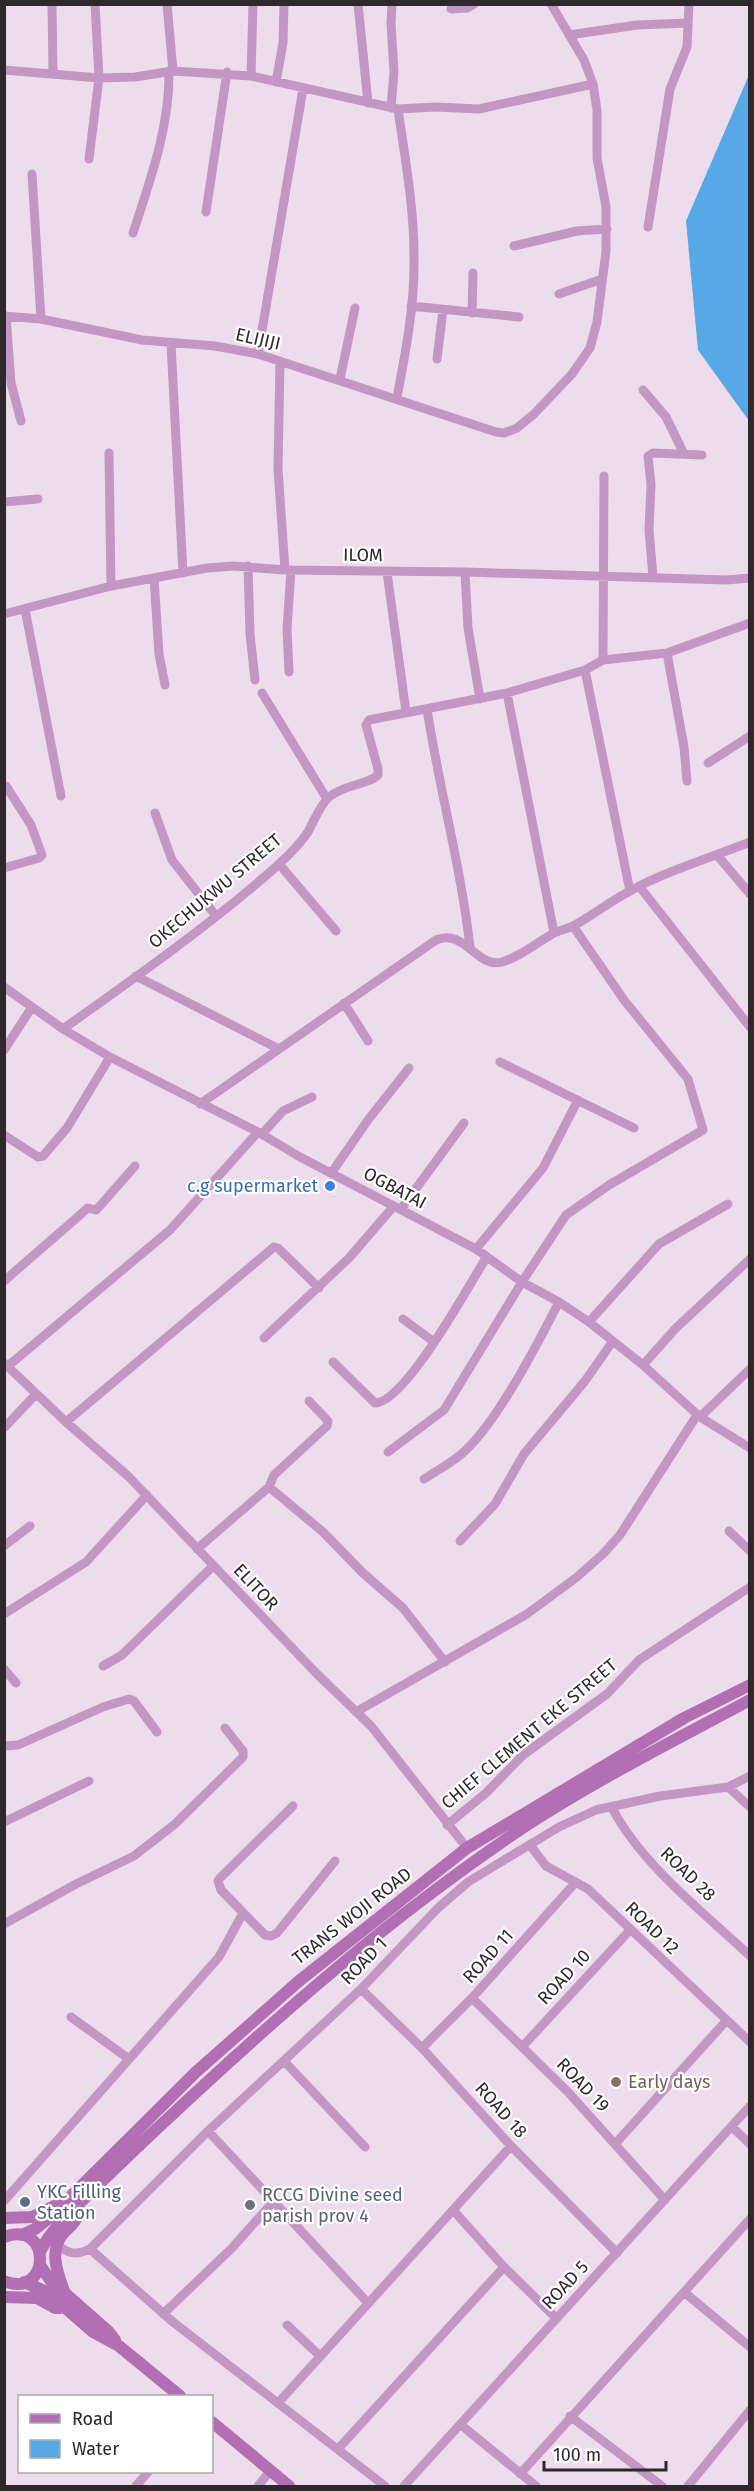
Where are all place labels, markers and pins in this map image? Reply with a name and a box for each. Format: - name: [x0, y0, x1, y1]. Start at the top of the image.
- place label: c.g supermarket: [187, 1175, 318, 1197]
- marker: c.g supermarket: [323, 1179, 337, 1193]
- place label: Early days: [628, 2071, 710, 2093]
- marker: Early days: [609, 2075, 623, 2089]
- place label: YKC Filling Station: [37, 2181, 122, 2224]
- place label: RCCG Divine seed parish prov 4: [262, 2184, 403, 2227]
- marker: YKC Filling Station: [18, 2195, 32, 2209]
- marker: RCCG Divine seed parish prov 4: [243, 2198, 257, 2212]

